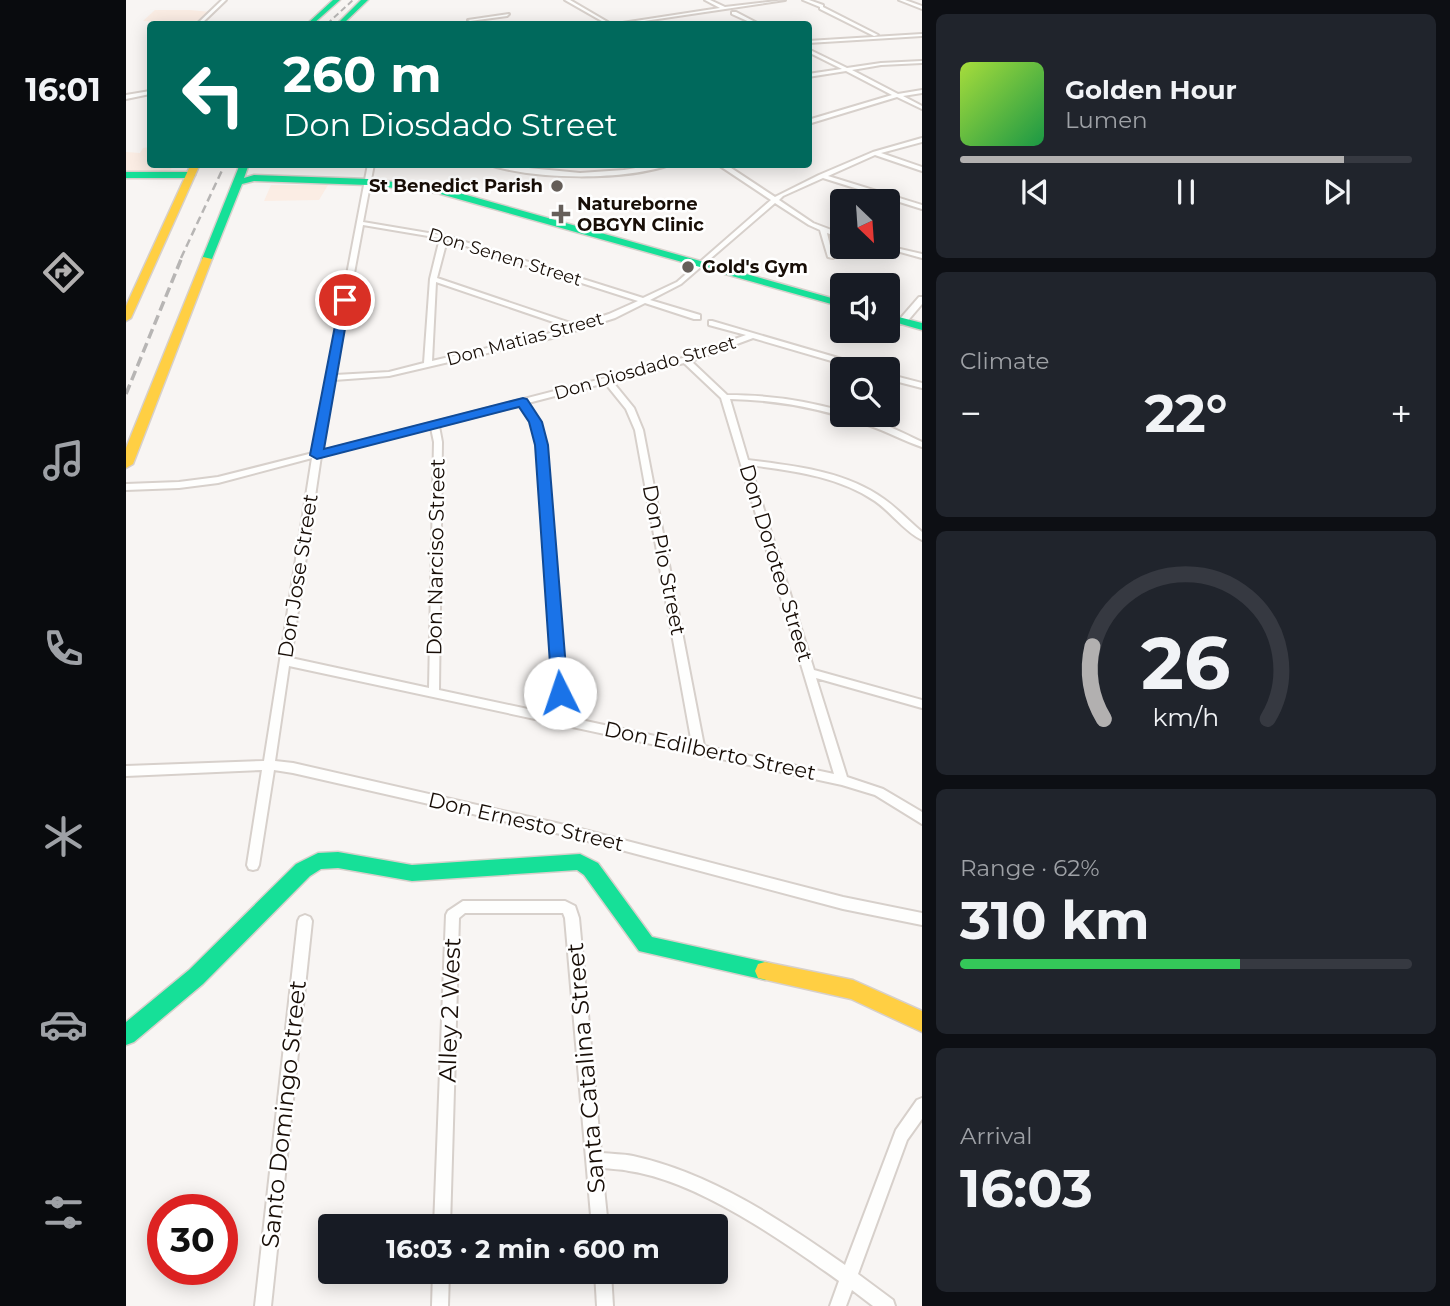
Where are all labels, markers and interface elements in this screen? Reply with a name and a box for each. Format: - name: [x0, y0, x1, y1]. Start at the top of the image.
- text: 260 m: [283, 45, 442, 104]
- icon: left: [168, 49, 259, 140]
- text: 16:01: [25, 70, 101, 109]
- text: Golden Hour: [1065, 74, 1237, 106]
- text: Don Diosdado Street: [283, 105, 618, 144]
- text: Lumen: [1065, 106, 1148, 134]
- icon: previous: [1016, 173, 1054, 211]
- icon: pause: [1167, 173, 1205, 211]
- icon: next: [1318, 173, 1356, 211]
- place label: St Benedict Parish: [369, 175, 543, 197]
- marker: St Benedict Parish: [549, 178, 565, 194]
- north arrow: [830, 189, 900, 259]
- map controls: [830, 189, 900, 427]
- place label: Natureborne OBGYN Clinic: [577, 193, 704, 236]
- marker: Natureborne OBGYN Clinic: [551, 204, 571, 224]
- street label: Don Senen Street: [426, 223, 584, 291]
- icon: directions: [39, 248, 88, 297]
- place label: Gold's Gym: [702, 256, 808, 278]
- marker: Gold's Gym: [680, 259, 696, 275]
- pin: [315, 270, 375, 330]
- button: sound: [830, 273, 900, 343]
- icon: arrive: [326, 281, 364, 319]
- street label: Don Matias Street: [444, 307, 606, 371]
- street label: Don Diosdado Street: [551, 331, 739, 405]
- text: Climate: [960, 347, 1049, 375]
- button: search: [830, 357, 900, 427]
- text: 22°: [1144, 382, 1228, 445]
- text: −: [960, 390, 982, 437]
- text: +: [1390, 390, 1412, 437]
- icon: music: [39, 436, 88, 485]
- street label: Don Narciso Street: [421, 458, 450, 656]
- street label: Don Doroteo Street: [735, 461, 818, 665]
- street label: Don Pio Street: [638, 482, 691, 637]
- street label: Don Jose Street: [272, 492, 323, 660]
- text: 26: [1141, 619, 1231, 707]
- icon: phone: [39, 624, 88, 673]
- position arrow: [523, 656, 597, 730]
- text: km/h: [1153, 702, 1219, 732]
- street label: Don Edilberto Street: [602, 716, 818, 785]
- street label: Don Ernesto Street: [426, 787, 626, 856]
- icon: climate: [39, 812, 88, 861]
- text: Range · 62%: [960, 854, 1100, 882]
- text: 310 km: [960, 889, 1150, 952]
- street label: Alley 2 West: [432, 937, 467, 1083]
- street label: Santa Catalina Street: [560, 941, 611, 1195]
- street label: Santo Domingo Street: [255, 978, 312, 1249]
- icon: car: [39, 1000, 88, 1049]
- text: Arrival: [960, 1122, 1033, 1150]
- text: 16:03: [960, 1157, 1093, 1220]
- icon: filters: [39, 1188, 88, 1237]
- speed limit sign: 30: [147, 1194, 238, 1285]
- text: 16:03 · 2 min · 600 m: [386, 1233, 660, 1265]

